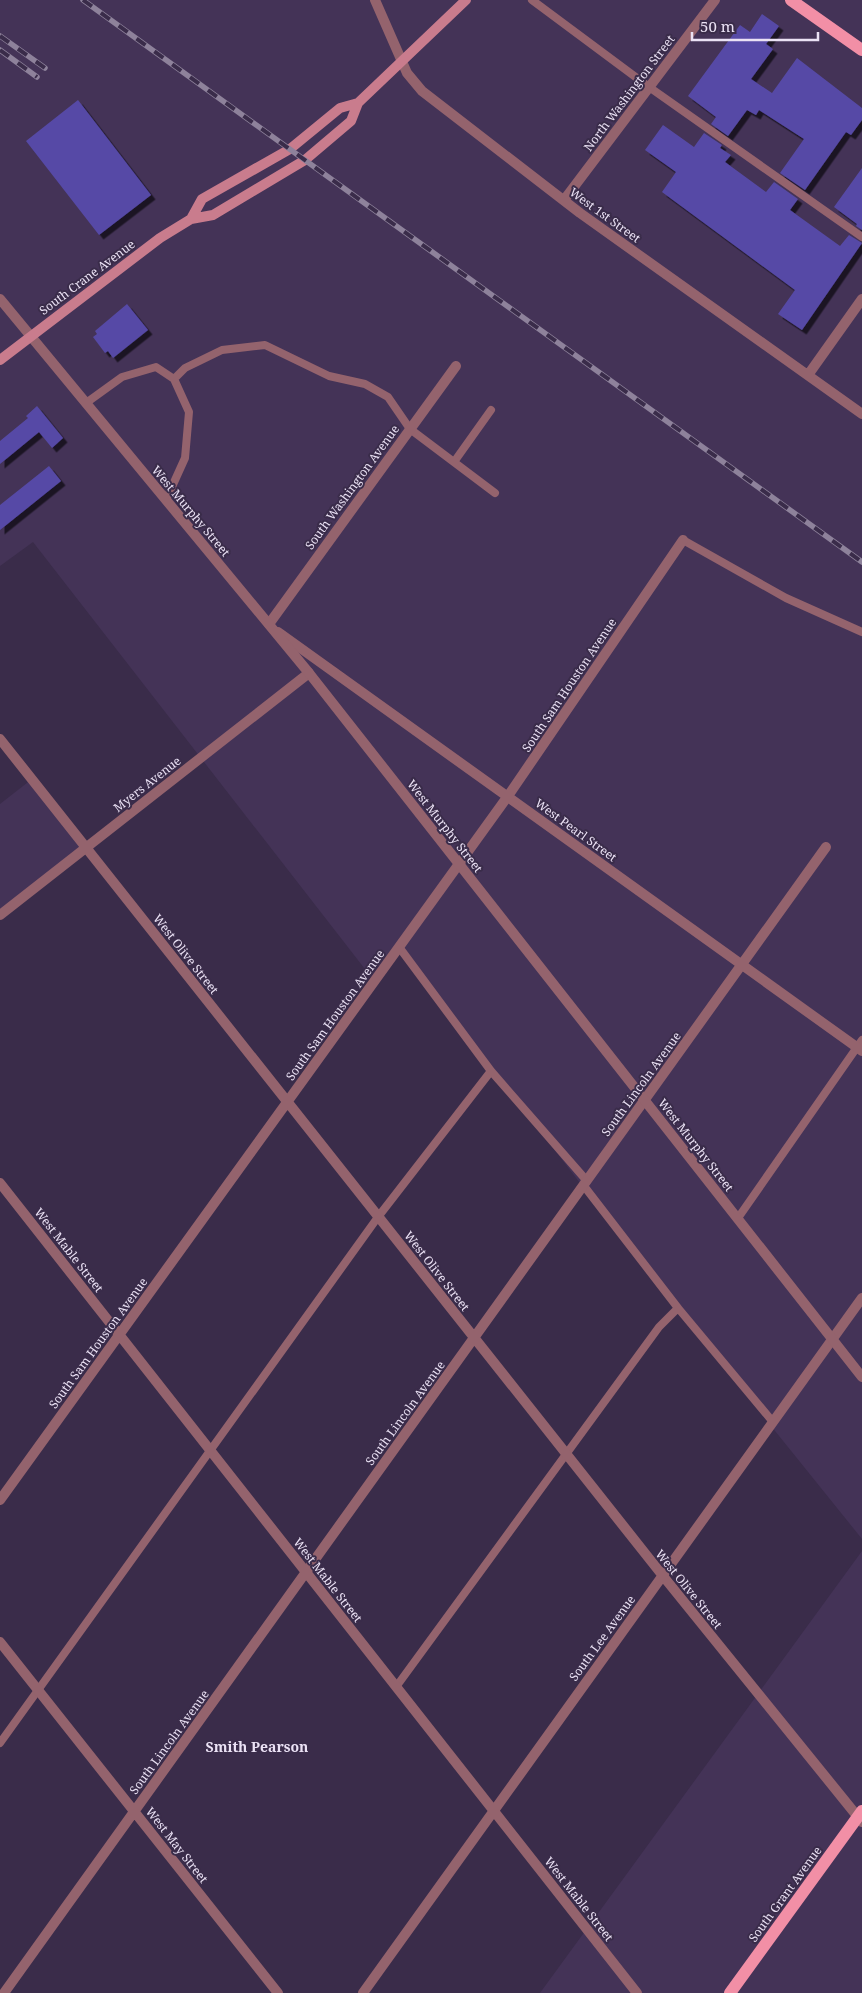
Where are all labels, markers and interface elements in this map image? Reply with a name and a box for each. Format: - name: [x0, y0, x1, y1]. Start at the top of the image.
- scale bar: [692, 10, 818, 42]
- text: 50 m: [700, 16, 735, 36]
- street label: North Washington Street: [580, 31, 678, 155]
- street label: West 1st Street: [566, 183, 644, 247]
- street label: South Crane Avenue: [36, 235, 138, 319]
- street label: South Washington Avenue: [301, 421, 403, 553]
- street label: West Murphy Street: [148, 462, 234, 560]
- street label: South Sam Houston Avenue: [518, 615, 620, 755]
- street label: Myers Avenue: [110, 752, 184, 816]
- street label: West Murphy Street: [403, 776, 487, 876]
- street label: West Pearl Street: [532, 794, 620, 866]
- street label: West Olive Street: [149, 910, 223, 998]
- street label: South Sam Houston Avenue: [282, 946, 388, 1084]
- street label: South Lincoln Avenue: [597, 1028, 685, 1140]
- street label: West Murphy Street: [654, 1095, 738, 1195]
- street label: West Mable Street: [31, 1204, 107, 1296]
- street label: West Olive Street: [400, 1227, 474, 1315]
- street label: South Sam Houston Avenue: [45, 1274, 151, 1412]
- street label: South Lincoln Avenue: [361, 1357, 449, 1469]
- street label: West Mable Street: [290, 1534, 366, 1626]
- street label: West Olive Street: [652, 1546, 726, 1632]
- street label: South Lee Avenue: [565, 1592, 639, 1684]
- street label: South Lincoln Avenue: [125, 1686, 213, 1798]
- district label: Smith Pearson: [206, 1737, 308, 1756]
- street label: West May Street: [142, 1803, 212, 1887]
- street label: South Grant Avenue: [744, 1843, 826, 1945]
- street label: West Mable Street: [541, 1853, 617, 1945]

